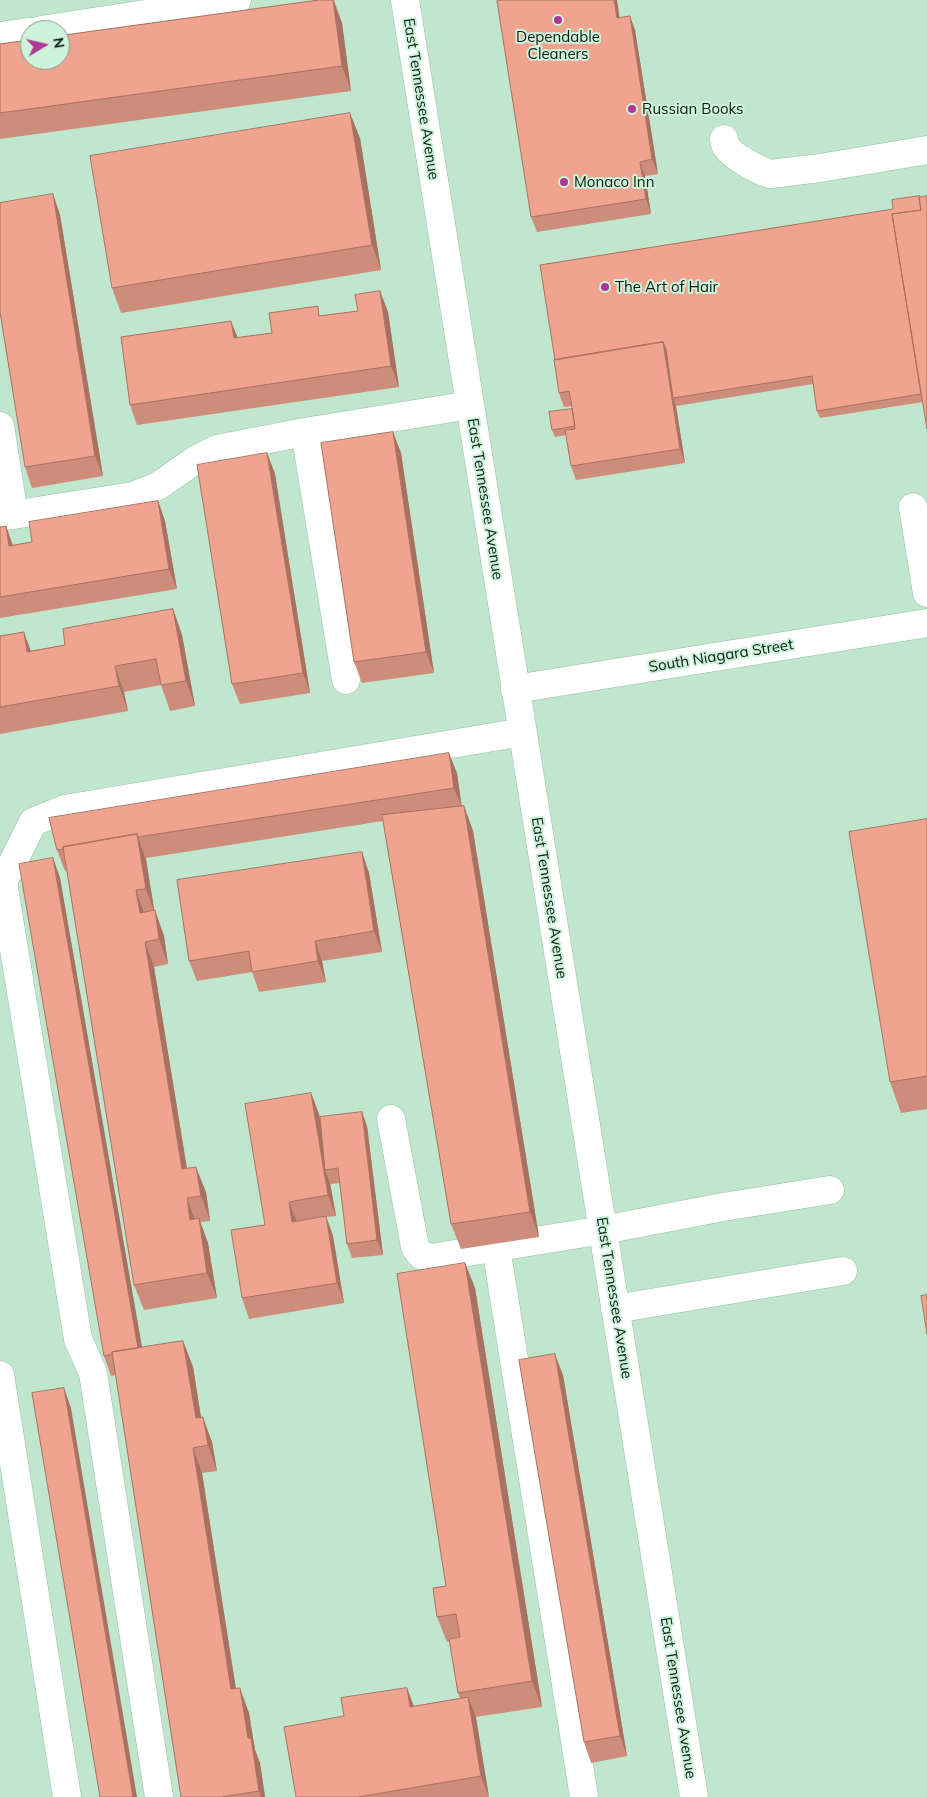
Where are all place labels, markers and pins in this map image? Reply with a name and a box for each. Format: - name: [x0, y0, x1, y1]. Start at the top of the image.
- marker: Dependable Cleaners: [552, 14, 564, 26]
- place label: Dependable Cleaners: [516, 28, 600, 63]
- place label: Russian Books: [642, 100, 744, 118]
- marker: Russian Books: [626, 103, 638, 115]
- place label: Monaco Inn: [574, 173, 654, 191]
- marker: Monaco Inn: [558, 176, 570, 188]
- place label: The Art of Hair: [615, 278, 718, 296]
- marker: The Art of Hair: [599, 281, 611, 293]

